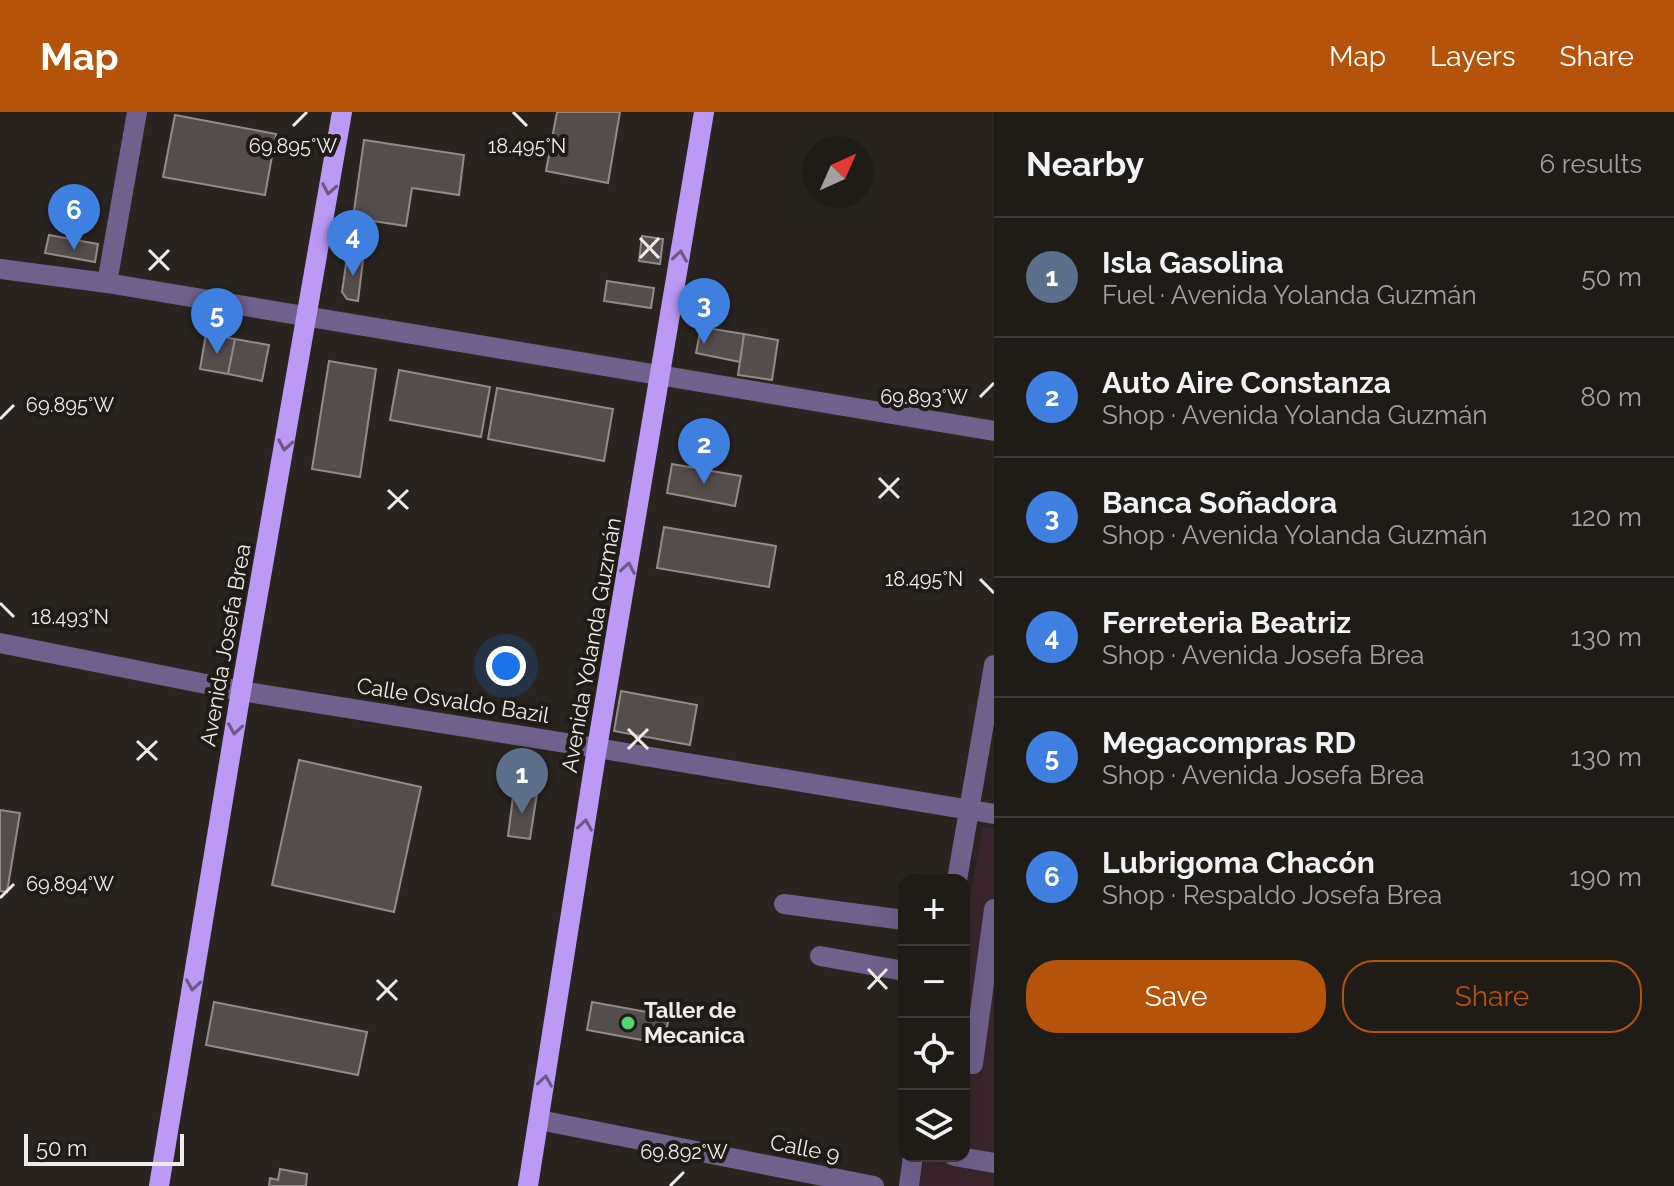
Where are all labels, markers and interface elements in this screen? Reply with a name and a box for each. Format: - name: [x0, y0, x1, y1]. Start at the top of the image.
- text: Map: [40, 34, 119, 79]
- text: Map: [1329, 40, 1386, 73]
- text: Layers: [1430, 40, 1516, 73]
- text: Share: [1560, 40, 1634, 73]
- text: 69.895°W: [249, 134, 337, 158]
- text: 18.495°N: [488, 134, 566, 158]
- north arrow: [802, 136, 874, 208]
- text: Nearby: [1026, 144, 1144, 184]
- text: 6 results: [1539, 149, 1642, 179]
- one-way arrow: [322, 182, 339, 196]
- pin: 6: [48, 184, 100, 250]
- pin: 4: [327, 210, 379, 276]
- text: Isla Gasolina: [1102, 245, 1284, 280]
- one-way arrow: [671, 250, 688, 263]
- text: 1: [1046, 262, 1058, 292]
- text: 50 m: [1581, 262, 1642, 292]
- pin: 3: [678, 278, 730, 344]
- text: Fuel · Avenida Yolanda Guzmán: [1102, 280, 1477, 310]
- pin: 5: [191, 288, 243, 354]
- text: Auto Aire Constanza: [1102, 365, 1391, 400]
- text: 2: [1045, 382, 1059, 412]
- text: 80 m: [1580, 382, 1642, 412]
- text: 69.893°W: [880, 385, 968, 409]
- text: 69.895°W: [26, 393, 114, 417]
- text: Shop · Avenida Yolanda Guzmán: [1102, 400, 1488, 430]
- pin: 2: [678, 418, 730, 484]
- one-way arrow: [277, 438, 294, 452]
- text: Banca Soñadora: [1102, 485, 1337, 520]
- text: 3: [1045, 502, 1059, 532]
- text: 120 m: [1571, 502, 1642, 532]
- street label: Avenida Yolanda Guzmán: [556, 515, 626, 775]
- text: Shop · Avenida Yolanda Guzmán: [1102, 520, 1488, 550]
- street label: Avenida Josefa Brea: [194, 542, 256, 748]
- one-way arrow: [619, 561, 636, 575]
- text: 18.495°N: [885, 567, 963, 591]
- text: 18.493°N: [31, 605, 109, 629]
- text: Ferreteria Beatriz: [1102, 605, 1351, 640]
- text: 4: [1045, 622, 1059, 652]
- text: 130 m: [1571, 622, 1642, 652]
- text: Shop · Avenida Josefa Brea: [1102, 640, 1424, 670]
- your location: [486, 646, 526, 686]
- street label: Calle Osvaldo Bazil: [355, 672, 551, 728]
- one-way arrow: [227, 722, 244, 735]
- text: Megacompras RD: [1102, 725, 1356, 760]
- text: 5: [1045, 742, 1059, 772]
- text: 130 m: [1571, 742, 1642, 772]
- pin: 1: [496, 748, 548, 814]
- text: Shop · Avenida Josefa Brea: [1102, 760, 1424, 790]
- one-way arrow: [576, 818, 593, 831]
- text: Lubrigoma Chacón: [1102, 845, 1375, 880]
- text: 6: [1044, 862, 1060, 892]
- text: 190 m: [1569, 862, 1642, 892]
- text: 69.894°W: [26, 872, 114, 896]
- map controls: [898, 874, 970, 1162]
- button: +: [898, 874, 970, 946]
- text: Shop · Respaldo Josefa Brea: [1102, 880, 1442, 910]
- button: −: [898, 946, 970, 1018]
- button: Save: [1026, 960, 1326, 1033]
- button: Share: [1342, 960, 1642, 1033]
- one-way arrow: [185, 978, 202, 992]
- place label: Taller de Mecanica: [644, 997, 745, 1048]
- marker: Taller de Mecanica: [619, 1014, 637, 1032]
- button: locate: [898, 1018, 970, 1090]
- one-way arrow: [535, 1075, 552, 1088]
- button: layers: [898, 1090, 970, 1162]
- street label: Calle 9: [768, 1129, 842, 1167]
- scale bar: [24, 1130, 184, 1166]
- text: 50 m: [36, 1135, 87, 1161]
- text: 69.892°W: [640, 1140, 728, 1164]

